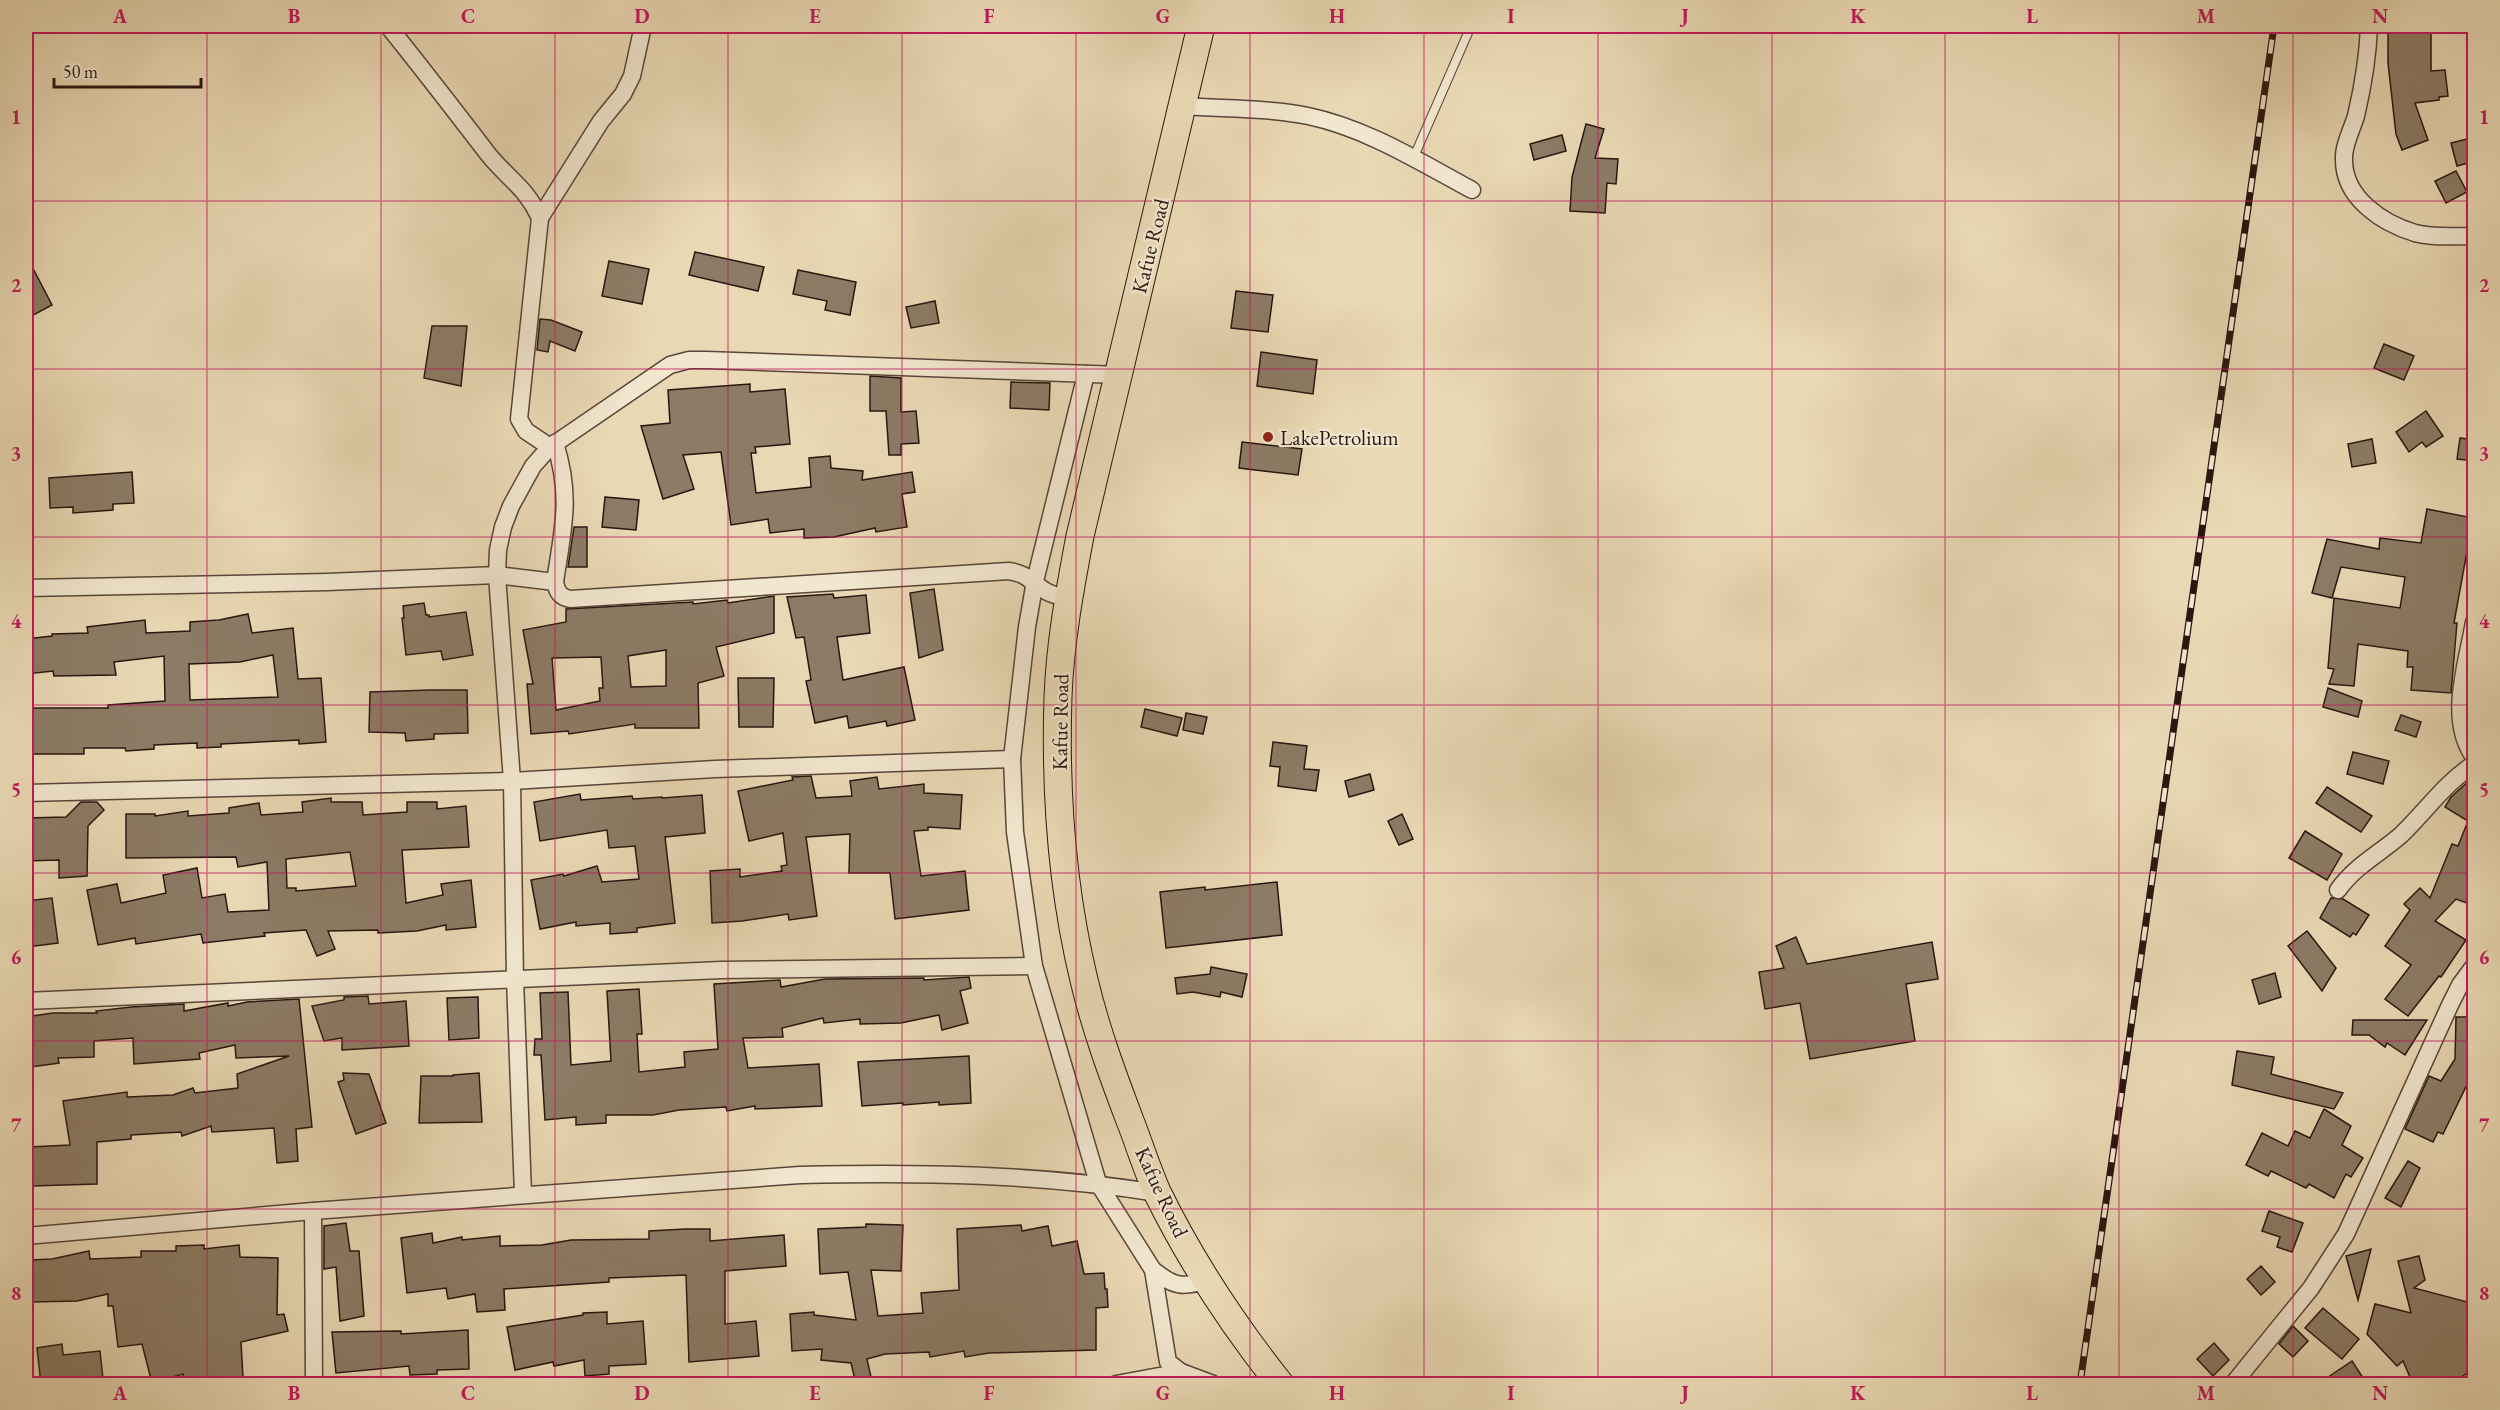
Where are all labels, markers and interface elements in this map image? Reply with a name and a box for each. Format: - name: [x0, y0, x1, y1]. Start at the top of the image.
- text: A: [112, 3, 128, 29]
- text: B: [288, 3, 300, 29]
- text: C: [461, 3, 475, 29]
- text: D: [634, 3, 650, 29]
- text: E: [809, 3, 821, 29]
- text: F: [984, 3, 995, 29]
- text: G: [1156, 3, 1170, 29]
- text: H: [1329, 3, 1345, 29]
- text: I: [1507, 3, 1515, 29]
- text: J: [1679, 3, 1689, 29]
- text: K: [1850, 3, 1866, 29]
- text: L: [2026, 3, 2038, 29]
- text: M: [2197, 3, 2215, 29]
- text: N: [2372, 3, 2388, 29]
- scale bar: [54, 51, 201, 89]
- text: 50 m: [63, 60, 98, 83]
- text: 1: [11, 104, 21, 130]
- text: 1: [2479, 104, 2489, 130]
- street label: Kafue Road: [1125, 195, 1175, 296]
- text: 2: [11, 272, 22, 298]
- text: 2: [2479, 272, 2490, 298]
- place label: LakePetrolium: [1280, 424, 1399, 451]
- marker: LakePetrolium: [1261, 430, 1275, 444]
- text: 3: [11, 440, 21, 466]
- text: 3: [2479, 440, 2489, 466]
- text: 4: [11, 608, 22, 634]
- text: 4: [2479, 608, 2490, 634]
- street label: Kafue Road: [1046, 673, 1074, 771]
- text: 5: [11, 776, 21, 802]
- text: 5: [2479, 776, 2489, 802]
- text: 6: [11, 944, 22, 970]
- text: 6: [2479, 944, 2490, 970]
- text: 7: [11, 1112, 22, 1138]
- text: 7: [2479, 1112, 2490, 1138]
- street label: Kafue Road: [1129, 1142, 1195, 1242]
- text: 8: [11, 1280, 21, 1306]
- text: 8: [2479, 1280, 2489, 1306]
- text: A: [112, 1380, 128, 1406]
- text: B: [288, 1380, 300, 1406]
- text: C: [461, 1380, 475, 1406]
- text: D: [634, 1380, 650, 1406]
- text: E: [809, 1380, 821, 1406]
- text: F: [984, 1380, 995, 1406]
- text: G: [1156, 1380, 1170, 1406]
- text: H: [1329, 1380, 1345, 1406]
- text: I: [1507, 1380, 1515, 1406]
- text: J: [1679, 1380, 1689, 1406]
- text: K: [1850, 1380, 1866, 1406]
- text: L: [2026, 1380, 2038, 1406]
- text: M: [2197, 1380, 2215, 1406]
- text: N: [2372, 1380, 2388, 1406]

